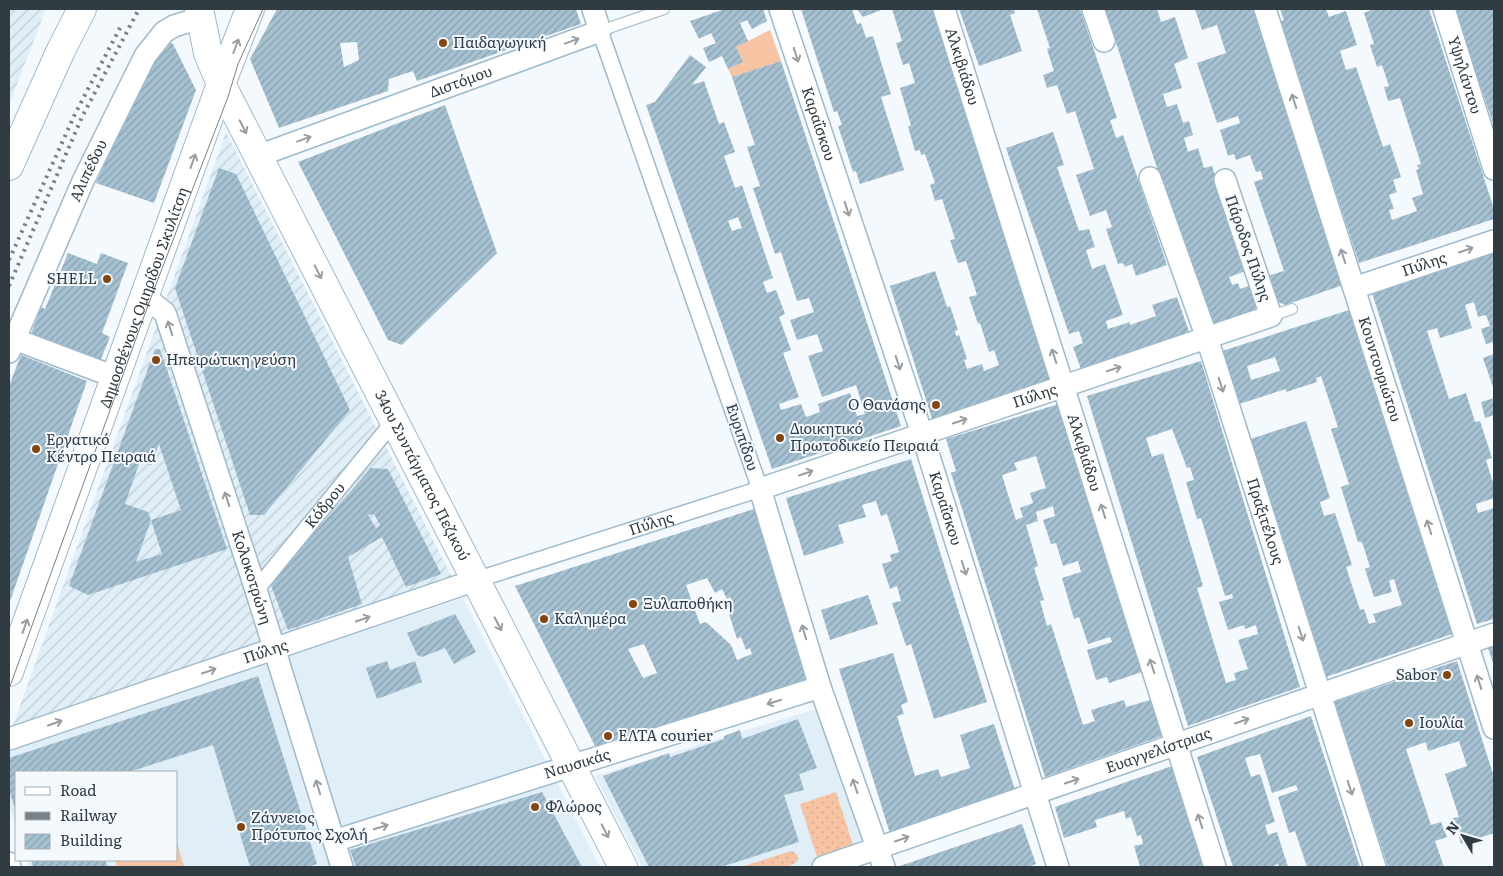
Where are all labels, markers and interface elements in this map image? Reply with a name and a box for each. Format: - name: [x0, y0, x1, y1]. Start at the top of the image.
- street label: Αλκιβιάδου: [940, 24, 987, 108]
- place label: Παιδαγωγική: [453, 30, 546, 53]
- street label: Υψηλάντου: [1443, 33, 1489, 116]
- one-way arrow: [563, 36, 579, 45]
- marker: Παιδαγωγική: [437, 37, 449, 49]
- one-way arrow: [232, 39, 241, 54]
- one-way arrow: [791, 47, 801, 63]
- street label: Διστόμου: [426, 58, 495, 102]
- street label: Καραΐσκου: [797, 83, 843, 164]
- one-way arrow: [1289, 93, 1299, 109]
- one-way arrow: [239, 119, 248, 134]
- one-way arrow: [296, 134, 311, 143]
- street label: Αλιπέδου: [62, 135, 112, 205]
- one-way arrow: [189, 154, 198, 169]
- street label: Δημοσθένους Ομηρίδου Σκυλίτση: [92, 184, 193, 411]
- street label: Πάροδος Πύλης: [1220, 191, 1279, 304]
- one-way arrow: [843, 201, 852, 217]
- street label: Πύλης: [1398, 245, 1449, 281]
- one-way arrow: [1458, 245, 1474, 255]
- one-way arrow: [1338, 248, 1348, 264]
- one-way arrow: [313, 264, 323, 279]
- place label: SHELL: [47, 266, 97, 289]
- marker: SHELL: [101, 273, 113, 285]
- street label: Κουντουριώτου: [1354, 313, 1409, 425]
- one-way arrow: [165, 320, 175, 336]
- place label: Ηπειρώτικη γεύση: [166, 347, 296, 370]
- one-way arrow: [1048, 348, 1058, 364]
- marker: Ηπειρώτικη γεύση: [150, 354, 162, 366]
- one-way arrow: [894, 355, 903, 371]
- one-way arrow: [1105, 364, 1121, 373]
- street label: Πύλης: [1009, 376, 1060, 413]
- one-way arrow: [1217, 376, 1227, 392]
- street label: 34ου Συντάγματος Πεζικού: [370, 385, 477, 564]
- place label: Ο Θανάσης: [848, 392, 927, 415]
- marker: Ο Θανάσης: [930, 399, 942, 411]
- street label: Ευριπίδου: [721, 400, 766, 474]
- street label: Αλκιβιάδου: [1062, 410, 1109, 494]
- place label: Διοικητικό Πρωτοδικείο Πειραιά: [790, 416, 939, 456]
- one-way arrow: [952, 416, 967, 425]
- place label: Εργατικό Κέντρο Πειραιά: [46, 427, 156, 467]
- marker: Διοικητικό Πρωτοδικείο Πειραιά: [774, 432, 786, 444]
- marker: Εργατικό Κέντρο Πειραιά: [30, 443, 42, 455]
- one-way arrow: [798, 468, 814, 478]
- street label: Καραΐσκου: [924, 468, 969, 548]
- street label: Πραξιτέλους: [1242, 474, 1291, 567]
- street label: Κόδρου: [298, 476, 350, 533]
- one-way arrow: [221, 491, 231, 507]
- one-way arrow: [1097, 503, 1107, 519]
- street label: Πύλης: [626, 504, 677, 540]
- one-way arrow: [1424, 520, 1434, 536]
- street label: Κολοκοτρώνη: [227, 527, 279, 627]
- one-way arrow: [960, 560, 969, 575]
- place label: Ξυλαποθήκη: [643, 591, 732, 614]
- marker: Ξυλαποθήκη: [627, 598, 639, 610]
- place label: Καλημέρα: [554, 606, 627, 629]
- marker: Καλημέρα: [538, 613, 550, 625]
- one-way arrow: [354, 614, 370, 623]
- one-way arrow: [494, 616, 503, 631]
- one-way arrow: [21, 619, 30, 635]
- one-way arrow: [798, 624, 808, 640]
- one-way arrow: [1296, 625, 1306, 641]
- street label: Πύλης: [240, 632, 291, 668]
- one-way arrow: [1146, 658, 1156, 674]
- place label: Sabor: [1396, 662, 1437, 685]
- one-way arrow: [201, 666, 217, 676]
- marker: Sabor: [1441, 669, 1453, 681]
- one-way arrow: [1474, 675, 1483, 690]
- one-way arrow: [767, 698, 782, 707]
- place label: Ιουλία: [1419, 710, 1464, 733]
- one-way arrow: [1234, 716, 1250, 725]
- marker: Ιουλία: [1403, 717, 1415, 729]
- one-way arrow: [47, 718, 63, 728]
- street label: Ευαγγελίστριας: [1102, 720, 1214, 778]
- place label: ΕΛΤΑ courier: [618, 723, 713, 746]
- marker: ΕΛΤΑ courier: [602, 730, 614, 742]
- street label: Ναυσικάς: [541, 741, 613, 784]
- legend: [15, 771, 178, 861]
- one-way arrow: [1064, 775, 1080, 785]
- text: Road: [60, 778, 96, 801]
- one-way arrow: [850, 779, 859, 794]
- one-way arrow: [312, 780, 322, 796]
- one-way arrow: [1346, 780, 1356, 796]
- place label: Φλώρος: [545, 794, 602, 817]
- marker: Φλώρος: [529, 801, 541, 813]
- text: Railway: [60, 803, 118, 826]
- place label: Ζάννειος Πρότυπος Σχολή: [251, 805, 368, 845]
- north arrow: [1438, 811, 1488, 861]
- one-way arrow: [1195, 813, 1205, 829]
- text: N: [1440, 816, 1464, 838]
- marker: Ζάννειος Πρότυπος Σχολή: [235, 821, 247, 833]
- one-way arrow: [373, 821, 389, 831]
- one-way arrow: [600, 823, 610, 838]
- text: Building: [60, 828, 122, 851]
- one-way arrow: [894, 834, 910, 844]

